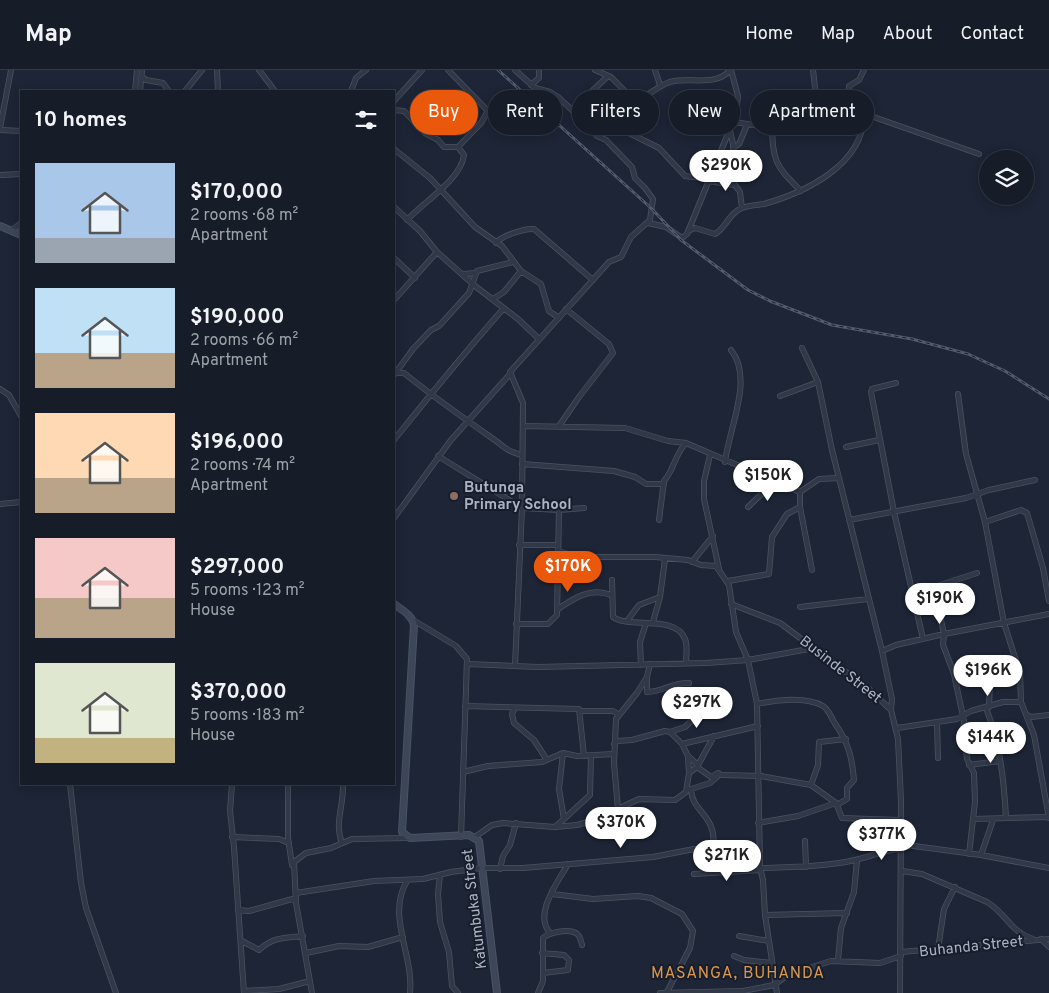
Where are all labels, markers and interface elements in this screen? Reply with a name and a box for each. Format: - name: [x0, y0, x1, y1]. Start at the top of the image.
- text: Map: [25, 20, 72, 50]
- text: Home: [745, 23, 793, 46]
- text: Map: [821, 23, 855, 46]
- text: About: [883, 23, 932, 46]
- text: Contact: [960, 23, 1024, 46]
- chip: Buy: [410, 90, 478, 135]
- chip: Rent: [488, 90, 562, 135]
- chip: Filters: [572, 90, 659, 135]
- chip: New: [669, 90, 740, 135]
- chip: Apartment: [750, 90, 874, 135]
- icon: filters: [352, 106, 380, 134]
- text: 10 homes: [35, 107, 127, 134]
- pin: $290K: [691, 150, 761, 192]
- map controls: [979, 150, 1034, 205]
- button: layers: [979, 150, 1034, 205]
- text: $290K: [700, 156, 752, 176]
- text: $170,000: [190, 179, 283, 206]
- icon: home: [75, 183, 135, 243]
- text: 2 rooms · 68 m²: [190, 206, 298, 226]
- text: Apartment: [190, 226, 268, 246]
- text: $190,000: [190, 304, 285, 331]
- icon: home: [75, 308, 135, 368]
- text: 2 rooms · 66 m²: [190, 331, 298, 351]
- text: Apartment: [190, 351, 268, 371]
- text: $196,000: [190, 429, 284, 456]
- icon: home: [75, 433, 135, 493]
- text: 2 rooms · 74 m²: [190, 456, 295, 476]
- pin: $150K: [733, 460, 803, 502]
- text: $150K: [744, 466, 792, 486]
- text: Apartment: [190, 476, 268, 496]
- place label: Butunga Primary School: [464, 479, 572, 515]
- marker: Butunga Primary School: [448, 490, 460, 502]
- pin: $170K: [533, 550, 603, 593]
- text: $297,000: [190, 554, 284, 581]
- text: $170K: [545, 557, 591, 577]
- icon: home: [75, 558, 135, 618]
- text: 5 rooms · 123 m²: [190, 581, 305, 601]
- pin: $190K: [905, 582, 975, 625]
- text: $190K: [916, 589, 964, 609]
- text: House: [190, 601, 235, 621]
- street label: Businde Street: [795, 632, 885, 708]
- pin: $196K: [953, 654, 1023, 697]
- text: $196K: [964, 661, 1012, 681]
- text: $370,000: [190, 679, 287, 706]
- icon: home: [75, 683, 135, 743]
- pin: $297K: [662, 686, 732, 729]
- text: $297K: [673, 693, 721, 713]
- text: 5 rooms · 183 m²: [190, 706, 305, 726]
- pin: $144K: [956, 722, 1026, 764]
- text: House: [190, 726, 235, 746]
- text: $144K: [967, 728, 1015, 748]
- pin: $370K: [586, 806, 656, 849]
- text: $370K: [596, 813, 646, 833]
- pin: $377K: [847, 818, 917, 861]
- text: $377K: [858, 825, 906, 845]
- pin: $271K: [692, 840, 762, 882]
- text: $271K: [704, 846, 750, 866]
- street label: Katumbuka Street: [459, 848, 492, 970]
- street label: Buhanda Street: [918, 933, 1024, 962]
- district label: MASANGA, BUHANDA: [651, 964, 825, 984]

